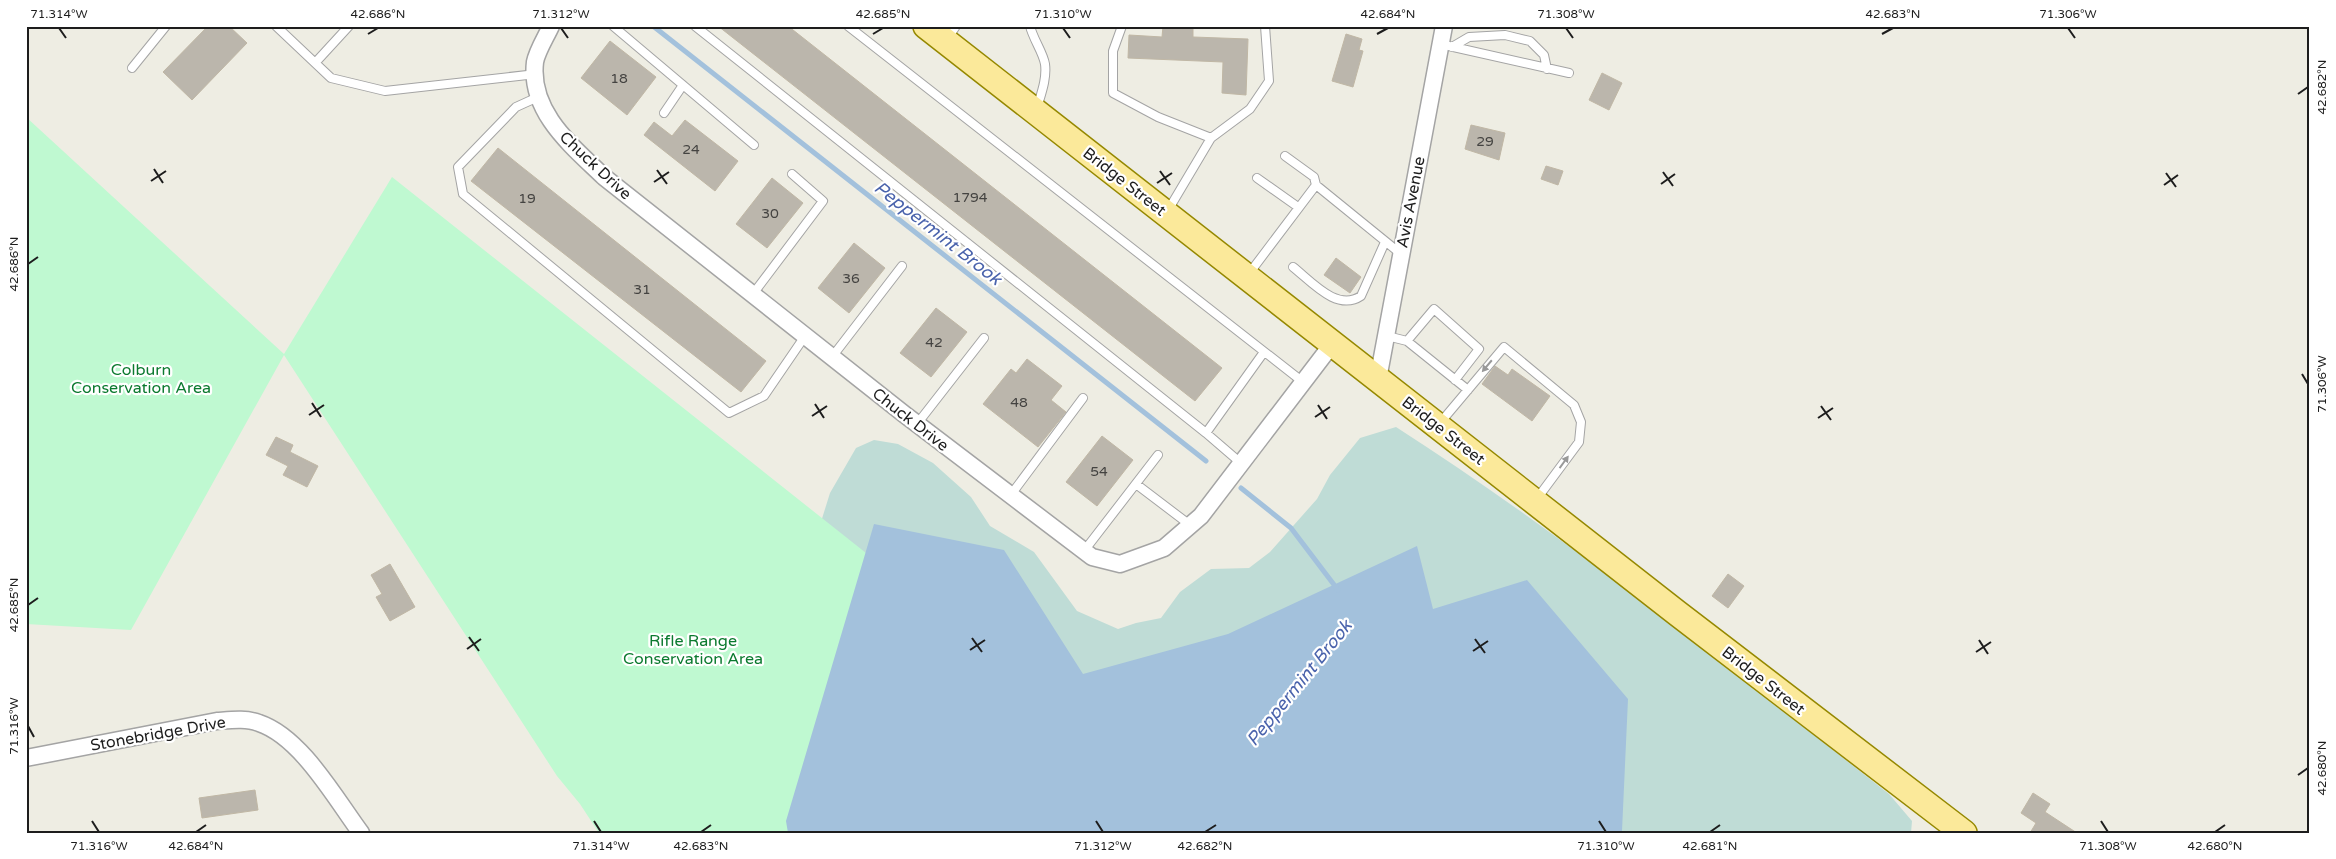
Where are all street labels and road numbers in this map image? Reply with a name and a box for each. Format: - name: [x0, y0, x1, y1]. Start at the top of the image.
- street label: Chuck Drive: [555, 127, 636, 204]
- street label: Bridge Street: [1079, 143, 1170, 221]
- street label: Avis Avenue: [1392, 155, 1430, 250]
- street label: Chuck Drive: [868, 384, 953, 456]
- street label: Bridge Street: [1398, 392, 1489, 470]
- street label: Bridge Street: [1718, 642, 1809, 720]
- street label: Stonebridge Drive: [89, 712, 227, 756]

